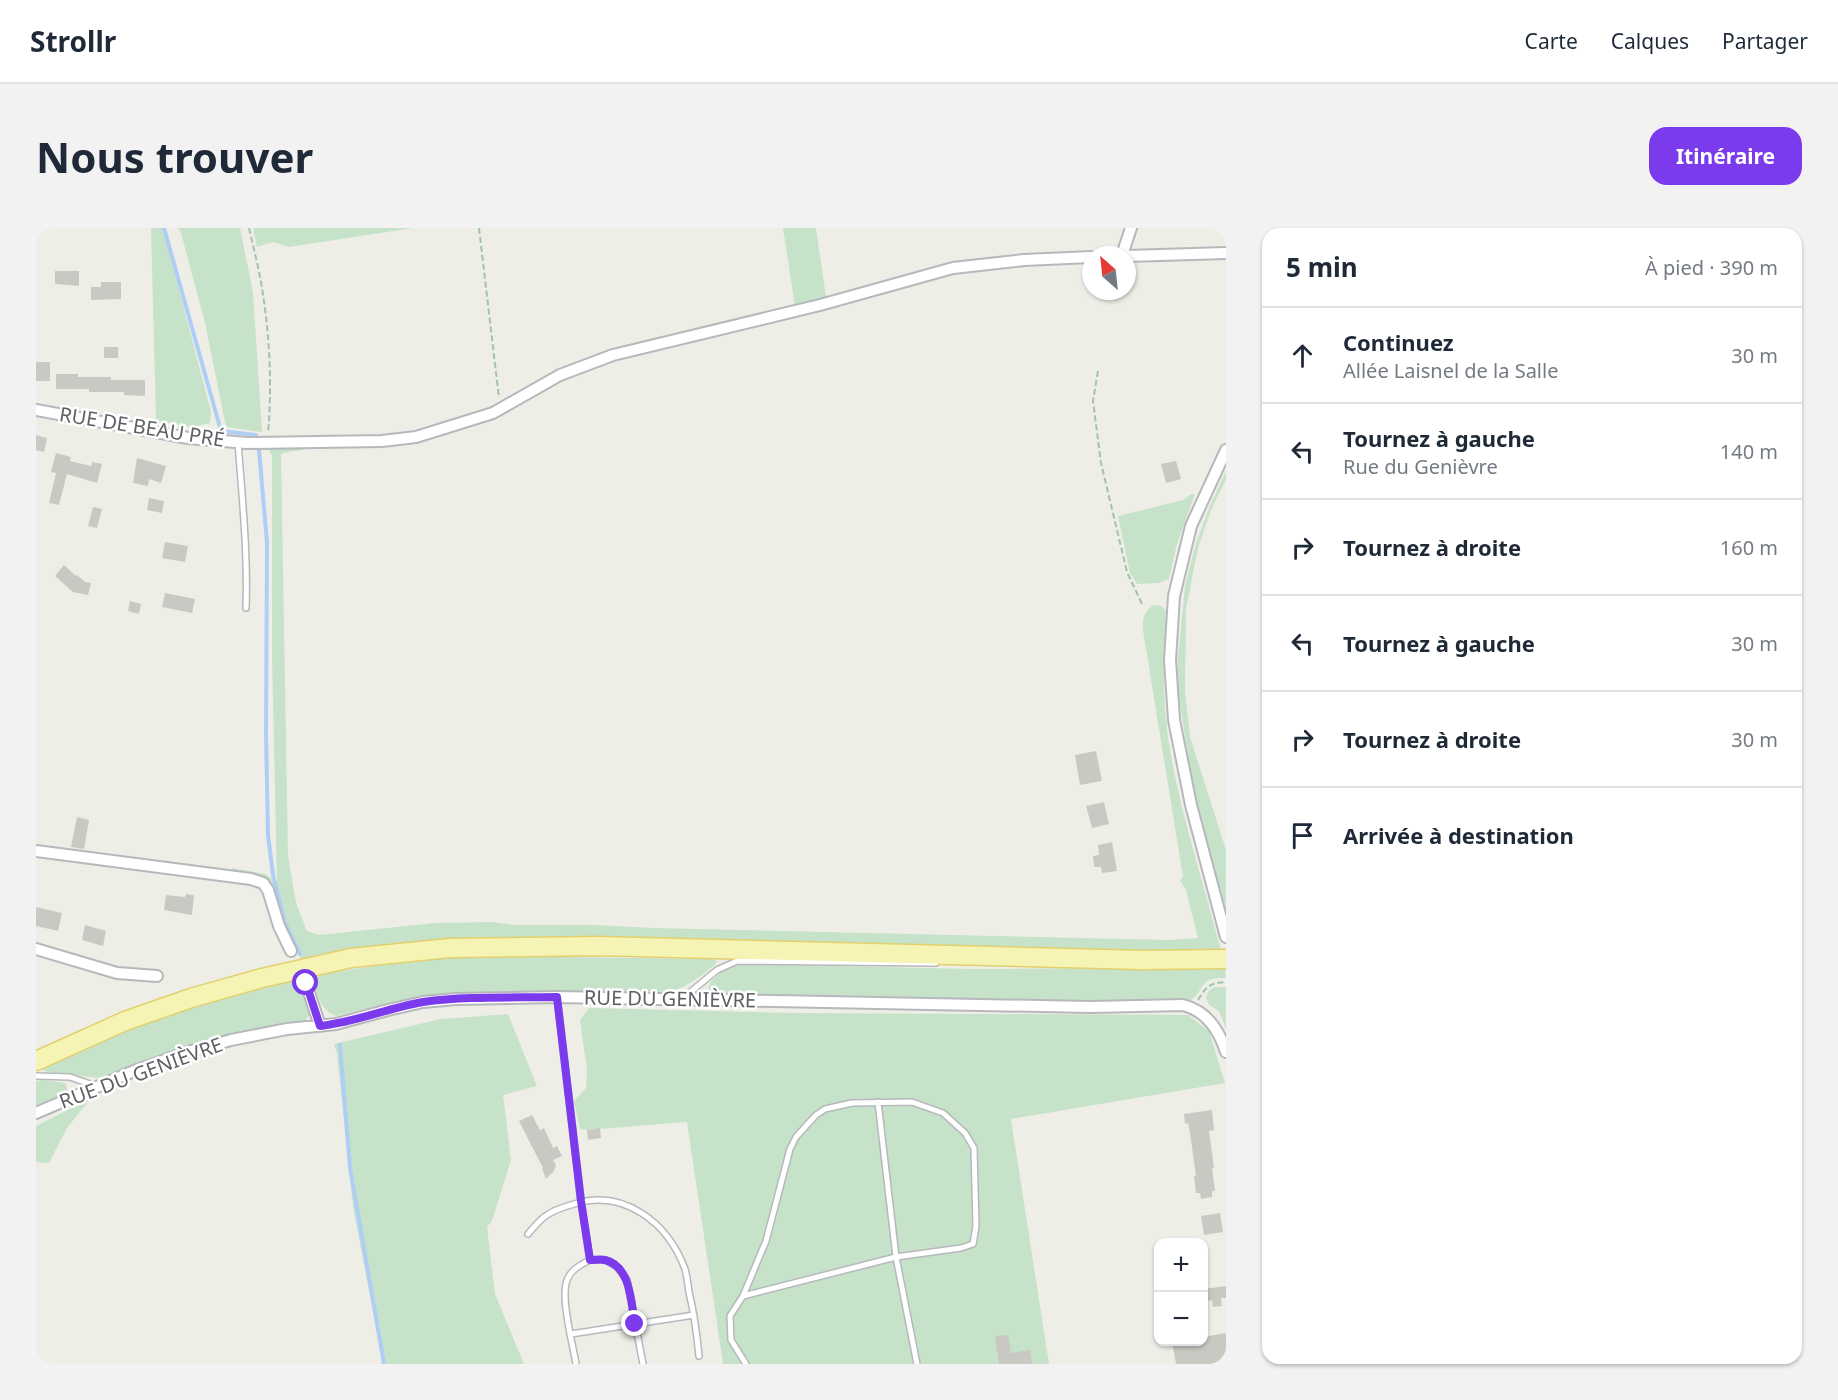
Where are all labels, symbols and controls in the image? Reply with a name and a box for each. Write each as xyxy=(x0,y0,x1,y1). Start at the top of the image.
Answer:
text: Strollr xyxy=(30,22,116,60)
text: Carte xyxy=(1525,27,1578,55)
text: Calques xyxy=(1611,27,1689,55)
text: Partager xyxy=(1722,27,1808,55)
button: Itinéraire xyxy=(1649,127,1802,185)
text: Nous trouver xyxy=(36,128,313,185)
north arrow xyxy=(1082,246,1136,300)
text: 5 min xyxy=(1286,249,1358,285)
text: À pied · 390 m xyxy=(1645,254,1778,281)
text: Continuez xyxy=(1343,327,1454,357)
icon: ahead xyxy=(1286,339,1319,372)
text: 30 m xyxy=(1731,342,1778,369)
text: Allée Laisnel de la Salle xyxy=(1343,357,1558,384)
street label: RUE DE BEAU PRÉ xyxy=(58,400,227,453)
text: Tournez à gauche xyxy=(1343,423,1535,453)
icon: left xyxy=(1286,435,1319,468)
text: 140 m xyxy=(1720,438,1778,465)
text: Rue du Genièvre xyxy=(1343,453,1498,480)
icon: right xyxy=(1286,531,1319,564)
text: Tournez à droite xyxy=(1343,532,1521,562)
text: 160 m xyxy=(1720,534,1778,561)
icon: left xyxy=(1286,627,1319,660)
text: Tournez à gauche xyxy=(1343,628,1535,658)
text: 30 m xyxy=(1731,630,1778,657)
icon: right xyxy=(1286,723,1319,756)
text: Tournez à droite xyxy=(1343,724,1521,754)
text: 30 m xyxy=(1731,726,1778,753)
icon: arrive xyxy=(1286,819,1319,852)
text: Arrivée à destination xyxy=(1343,820,1574,850)
route start xyxy=(292,969,318,995)
street label: RUE DU GENIÈVRE xyxy=(584,983,756,1014)
street label: RUE DU GENIÈVRE xyxy=(55,1030,226,1115)
map controls xyxy=(1154,1238,1208,1346)
button: + xyxy=(1154,1238,1208,1292)
button: − xyxy=(1154,1292,1208,1346)
route end xyxy=(621,1310,647,1336)

